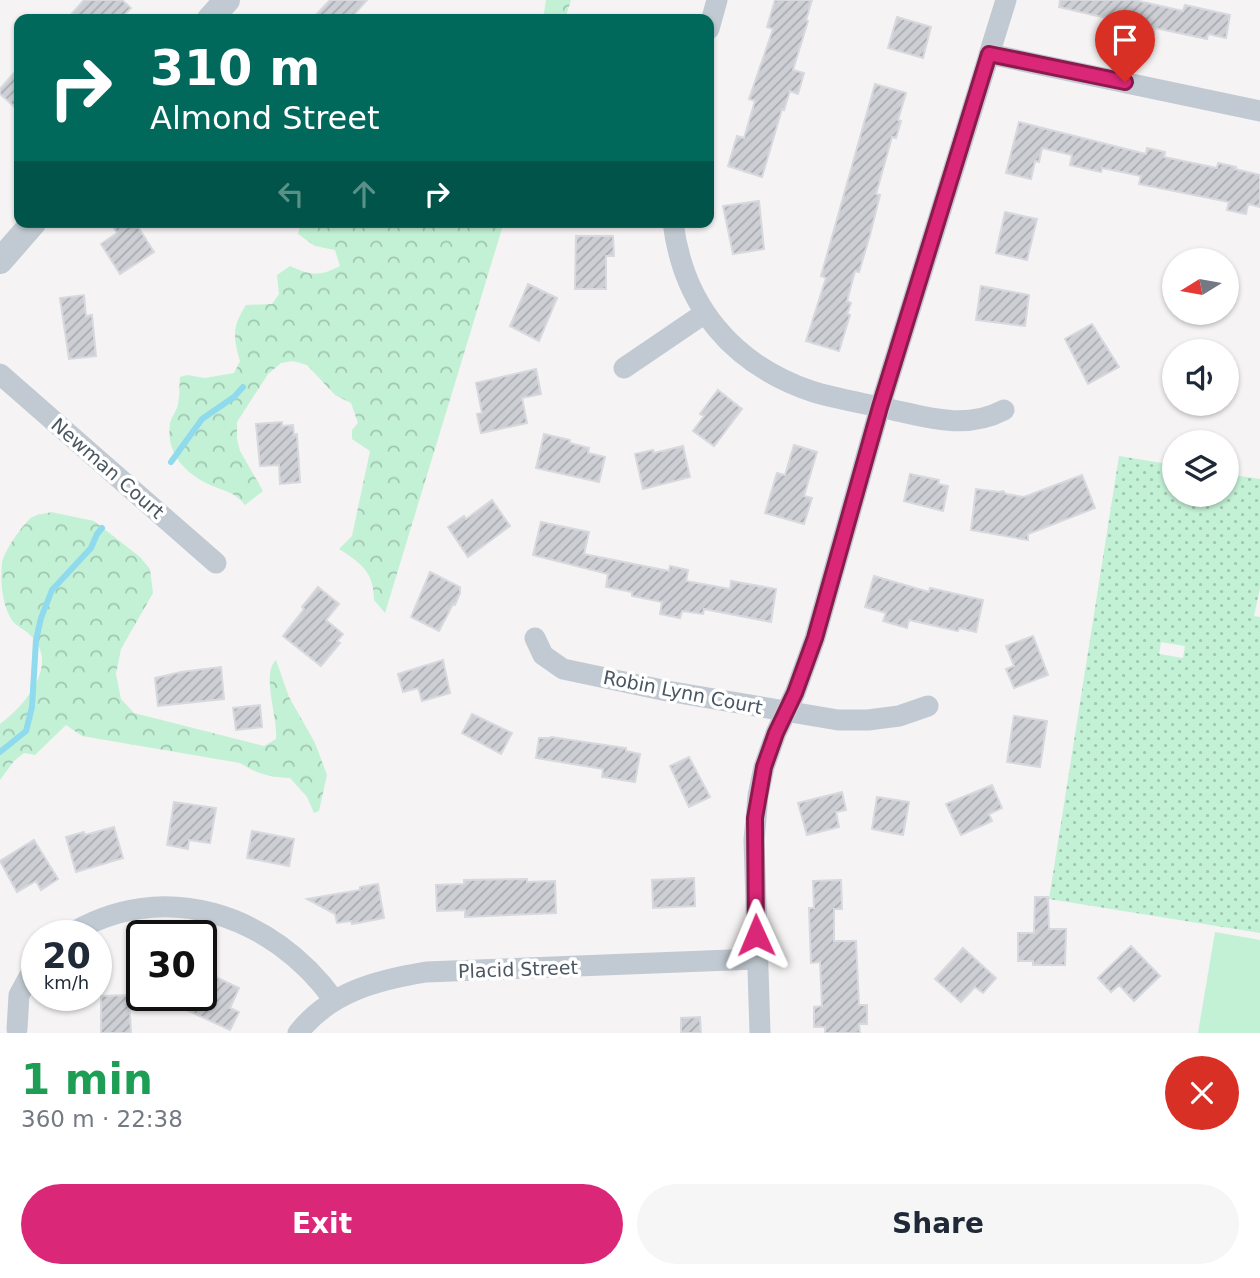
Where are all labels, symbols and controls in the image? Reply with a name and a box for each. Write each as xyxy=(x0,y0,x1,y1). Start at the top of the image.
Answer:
pin xyxy=(1095,10,1155,82)
icon: arrive xyxy=(1106,21,1144,59)
text: 310 m xyxy=(150,40,320,97)
icon: right xyxy=(35,42,126,133)
text: Almond Street xyxy=(150,99,380,137)
icon: left xyxy=(272,175,310,213)
icon: ahead xyxy=(345,175,383,213)
icon: right xyxy=(418,175,456,213)
north arrow xyxy=(1162,248,1239,326)
map controls xyxy=(1162,248,1239,507)
button: sound xyxy=(1162,339,1239,416)
street label: Newman Court xyxy=(47,413,169,523)
button: layers xyxy=(1162,430,1239,507)
street label: Robin Lynn Court xyxy=(601,666,765,718)
position arrow xyxy=(719,898,793,972)
speed limit sign: 30 xyxy=(126,920,217,1011)
text: 20 xyxy=(42,936,91,976)
street label: Placid Street xyxy=(458,956,578,982)
text: km/h xyxy=(44,972,89,993)
text: 1 min xyxy=(21,1055,153,1104)
button: close xyxy=(1165,1056,1239,1130)
text: 360 m · 22:38 xyxy=(21,1106,183,1132)
button: Exit xyxy=(21,1184,623,1264)
button: Share xyxy=(637,1184,1239,1264)

